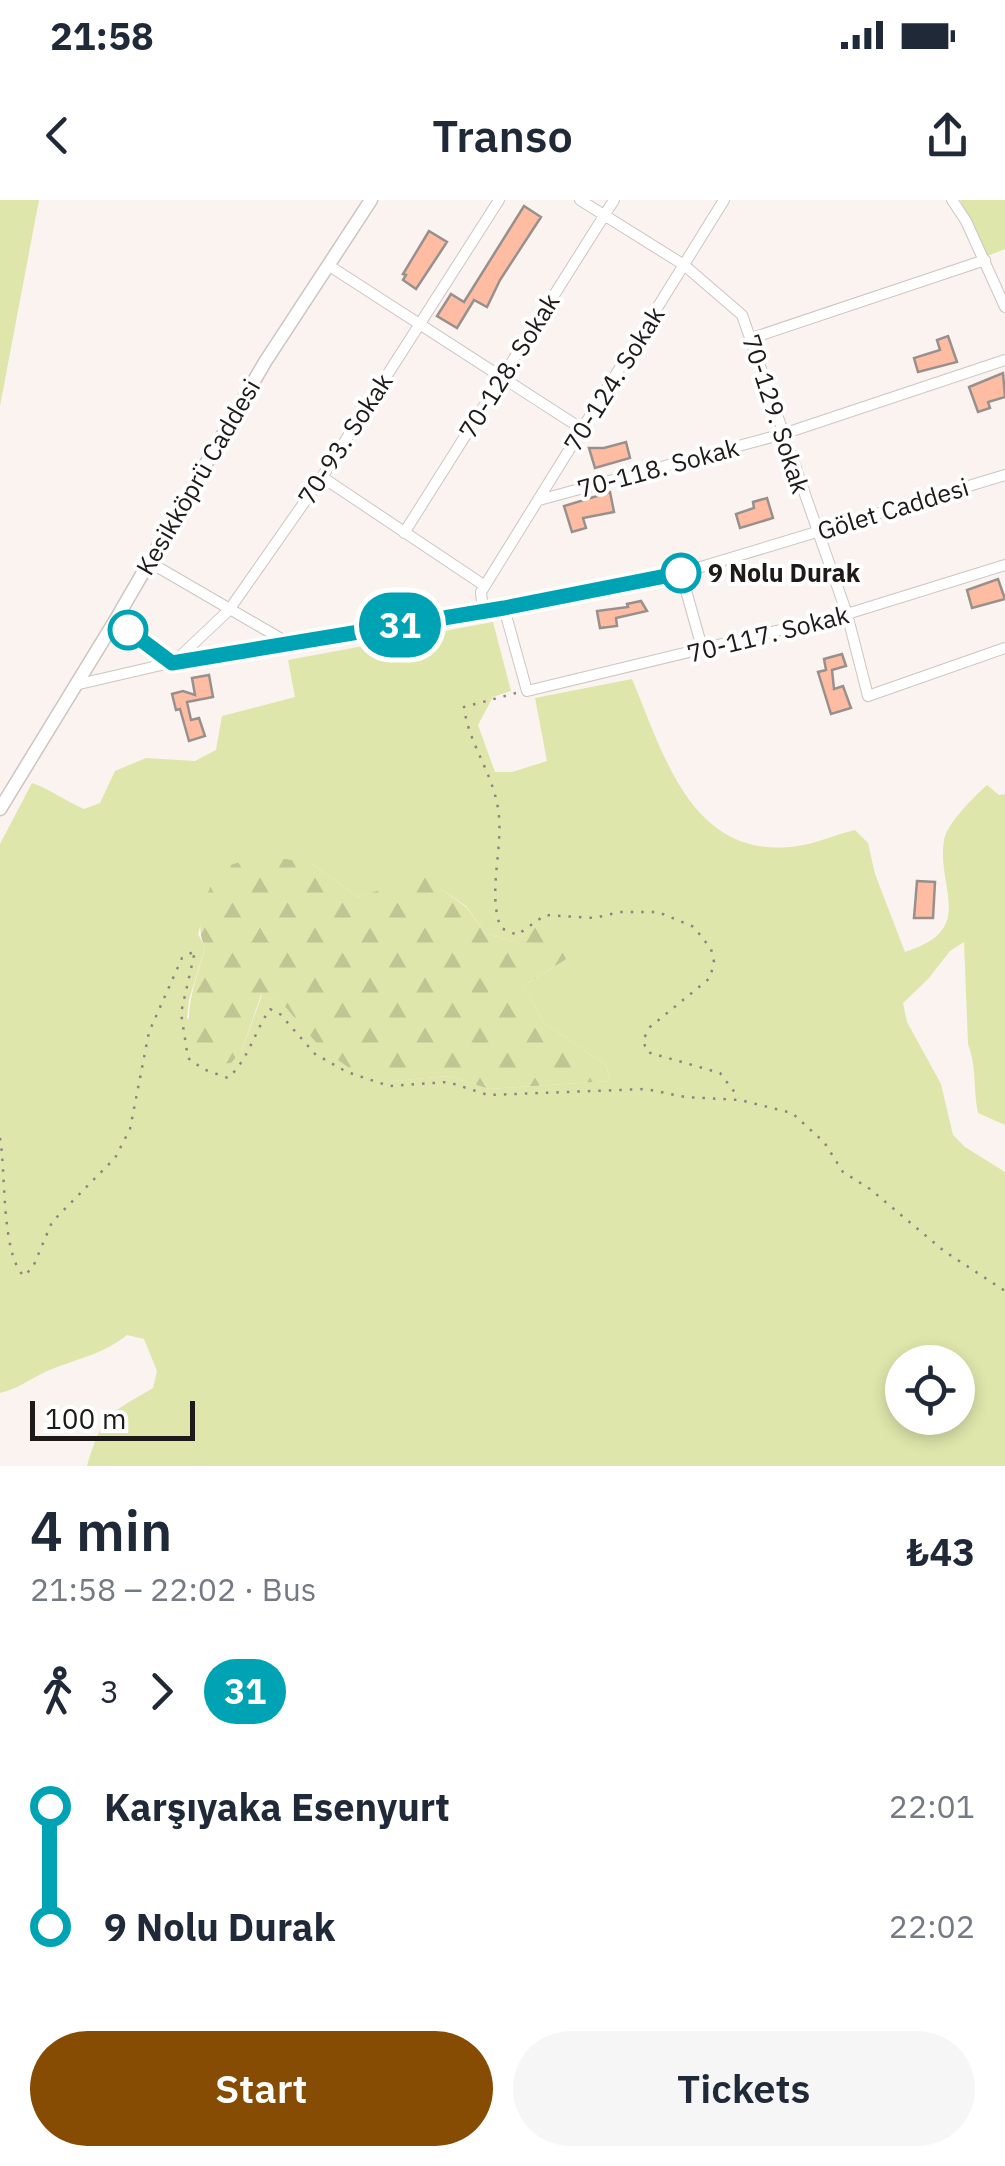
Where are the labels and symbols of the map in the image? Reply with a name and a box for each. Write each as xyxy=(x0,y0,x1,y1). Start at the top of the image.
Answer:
street label: 70-128. Sokak xyxy=(451,287,566,445)
street label: 70-124. Sokak xyxy=(556,300,671,458)
street label: 70-129. Sokak xyxy=(735,330,818,498)
street label: 70-93. Sokak xyxy=(290,367,399,511)
street label: Kesikköprü Caddesi xyxy=(128,373,267,581)
street label: 70-118. Sokak xyxy=(574,430,742,505)
street label: Gölet Caddesi xyxy=(813,470,973,547)
marker: 9 Nolu Durak xyxy=(662,554,700,592)
place label: 9 Nolu Durak xyxy=(708,556,861,589)
line badge: 31 xyxy=(355,592,445,658)
street label: 70-117. Sokak xyxy=(683,597,852,670)
unlabelled marker xyxy=(109,611,147,649)
scale bar xyxy=(30,1396,195,1440)

